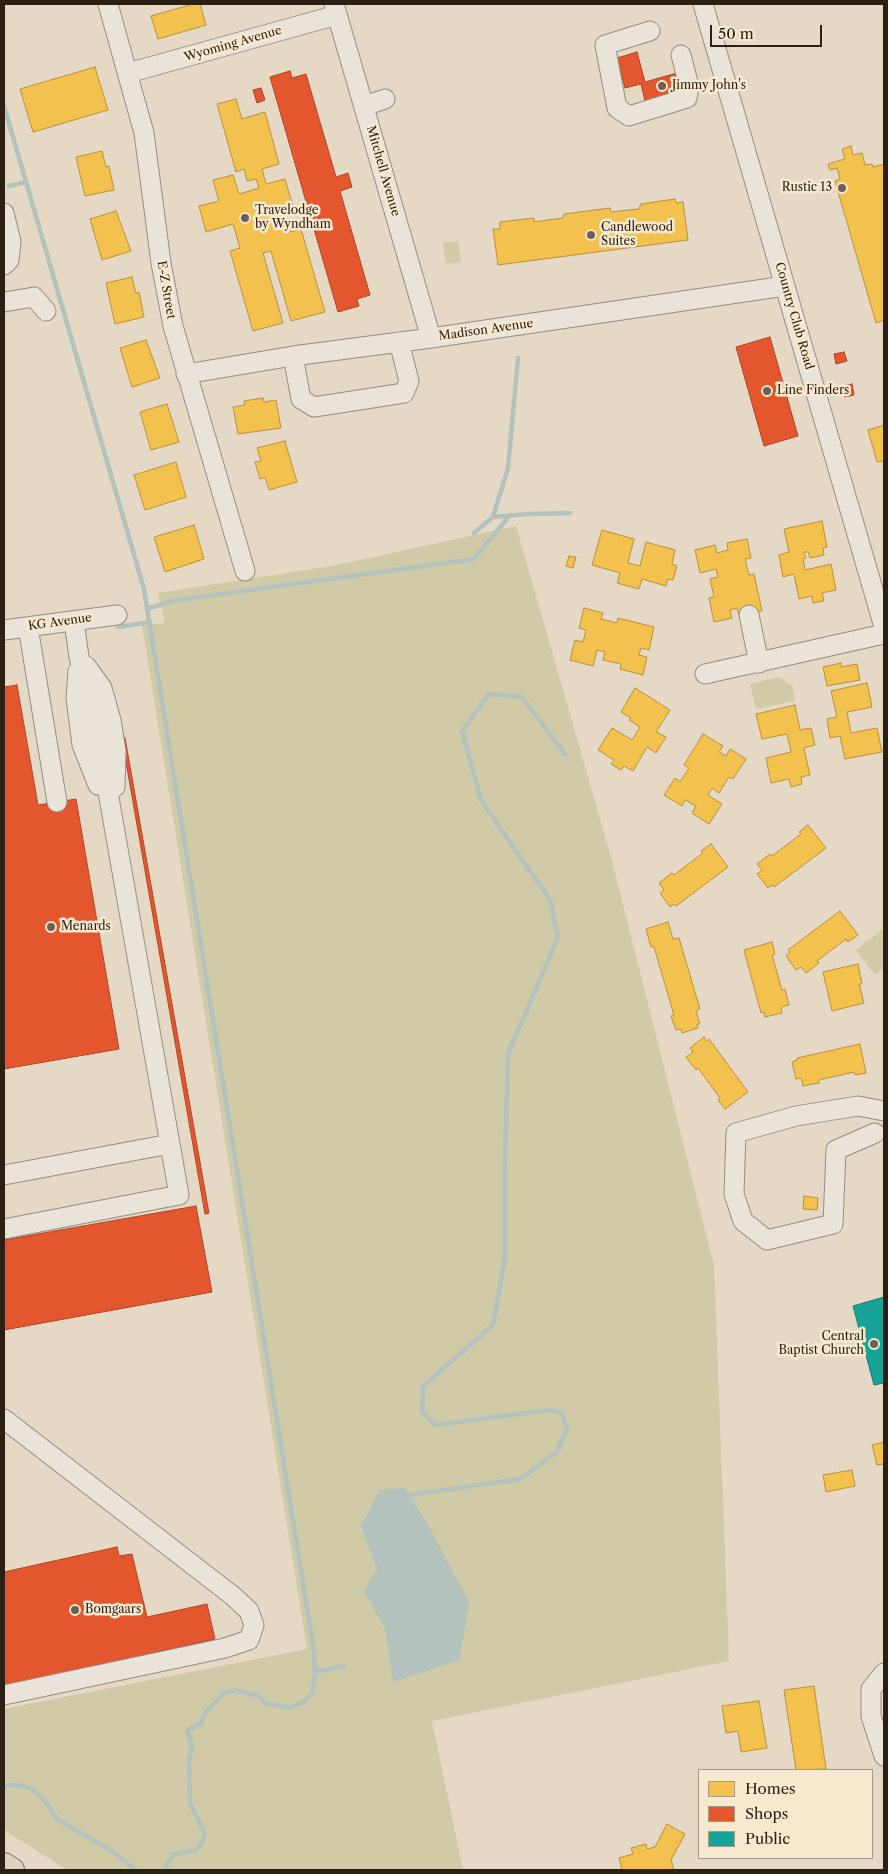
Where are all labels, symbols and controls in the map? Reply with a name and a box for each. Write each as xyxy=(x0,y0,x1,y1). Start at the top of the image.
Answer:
scale bar xyxy=(713,15,826,47)
street label: Wyoming Avenue xyxy=(183,23,283,65)
text: 50 m xyxy=(718,24,754,43)
place label: Jimmy John's xyxy=(672,79,746,93)
marker: Jimmy John's xyxy=(656,80,668,92)
street label: Mitchell Avenue xyxy=(363,124,403,218)
place label: Rustic 13 xyxy=(782,181,832,195)
marker: Rustic 13 xyxy=(836,182,848,194)
place label: Travelodge by Wyndham xyxy=(255,204,331,232)
marker: Travelodge by Wyndham xyxy=(239,212,251,224)
place label: Candlewood Suites xyxy=(601,221,673,249)
marker: Candlewood Suites xyxy=(585,229,597,241)
street label: E-Z Street xyxy=(154,260,178,320)
street label: Country Club Road xyxy=(772,261,816,371)
street label: Madison Avenue xyxy=(438,316,534,344)
place label: Line Finders xyxy=(777,384,849,398)
marker: Line Finders xyxy=(761,385,773,397)
street label: KG Avenue xyxy=(27,610,93,634)
place label: Menards xyxy=(61,920,111,934)
marker: Menards xyxy=(45,921,57,933)
place label: Central Baptist Church xyxy=(779,1330,864,1358)
marker: Central Baptist Church xyxy=(868,1338,880,1350)
place label: Bomgaars xyxy=(85,1603,141,1617)
marker: Bomgaars xyxy=(69,1604,81,1616)
legend xyxy=(698,1769,873,1859)
text: Homes xyxy=(745,1779,796,1798)
text: Shops xyxy=(745,1804,788,1823)
text: Public xyxy=(745,1829,790,1848)

